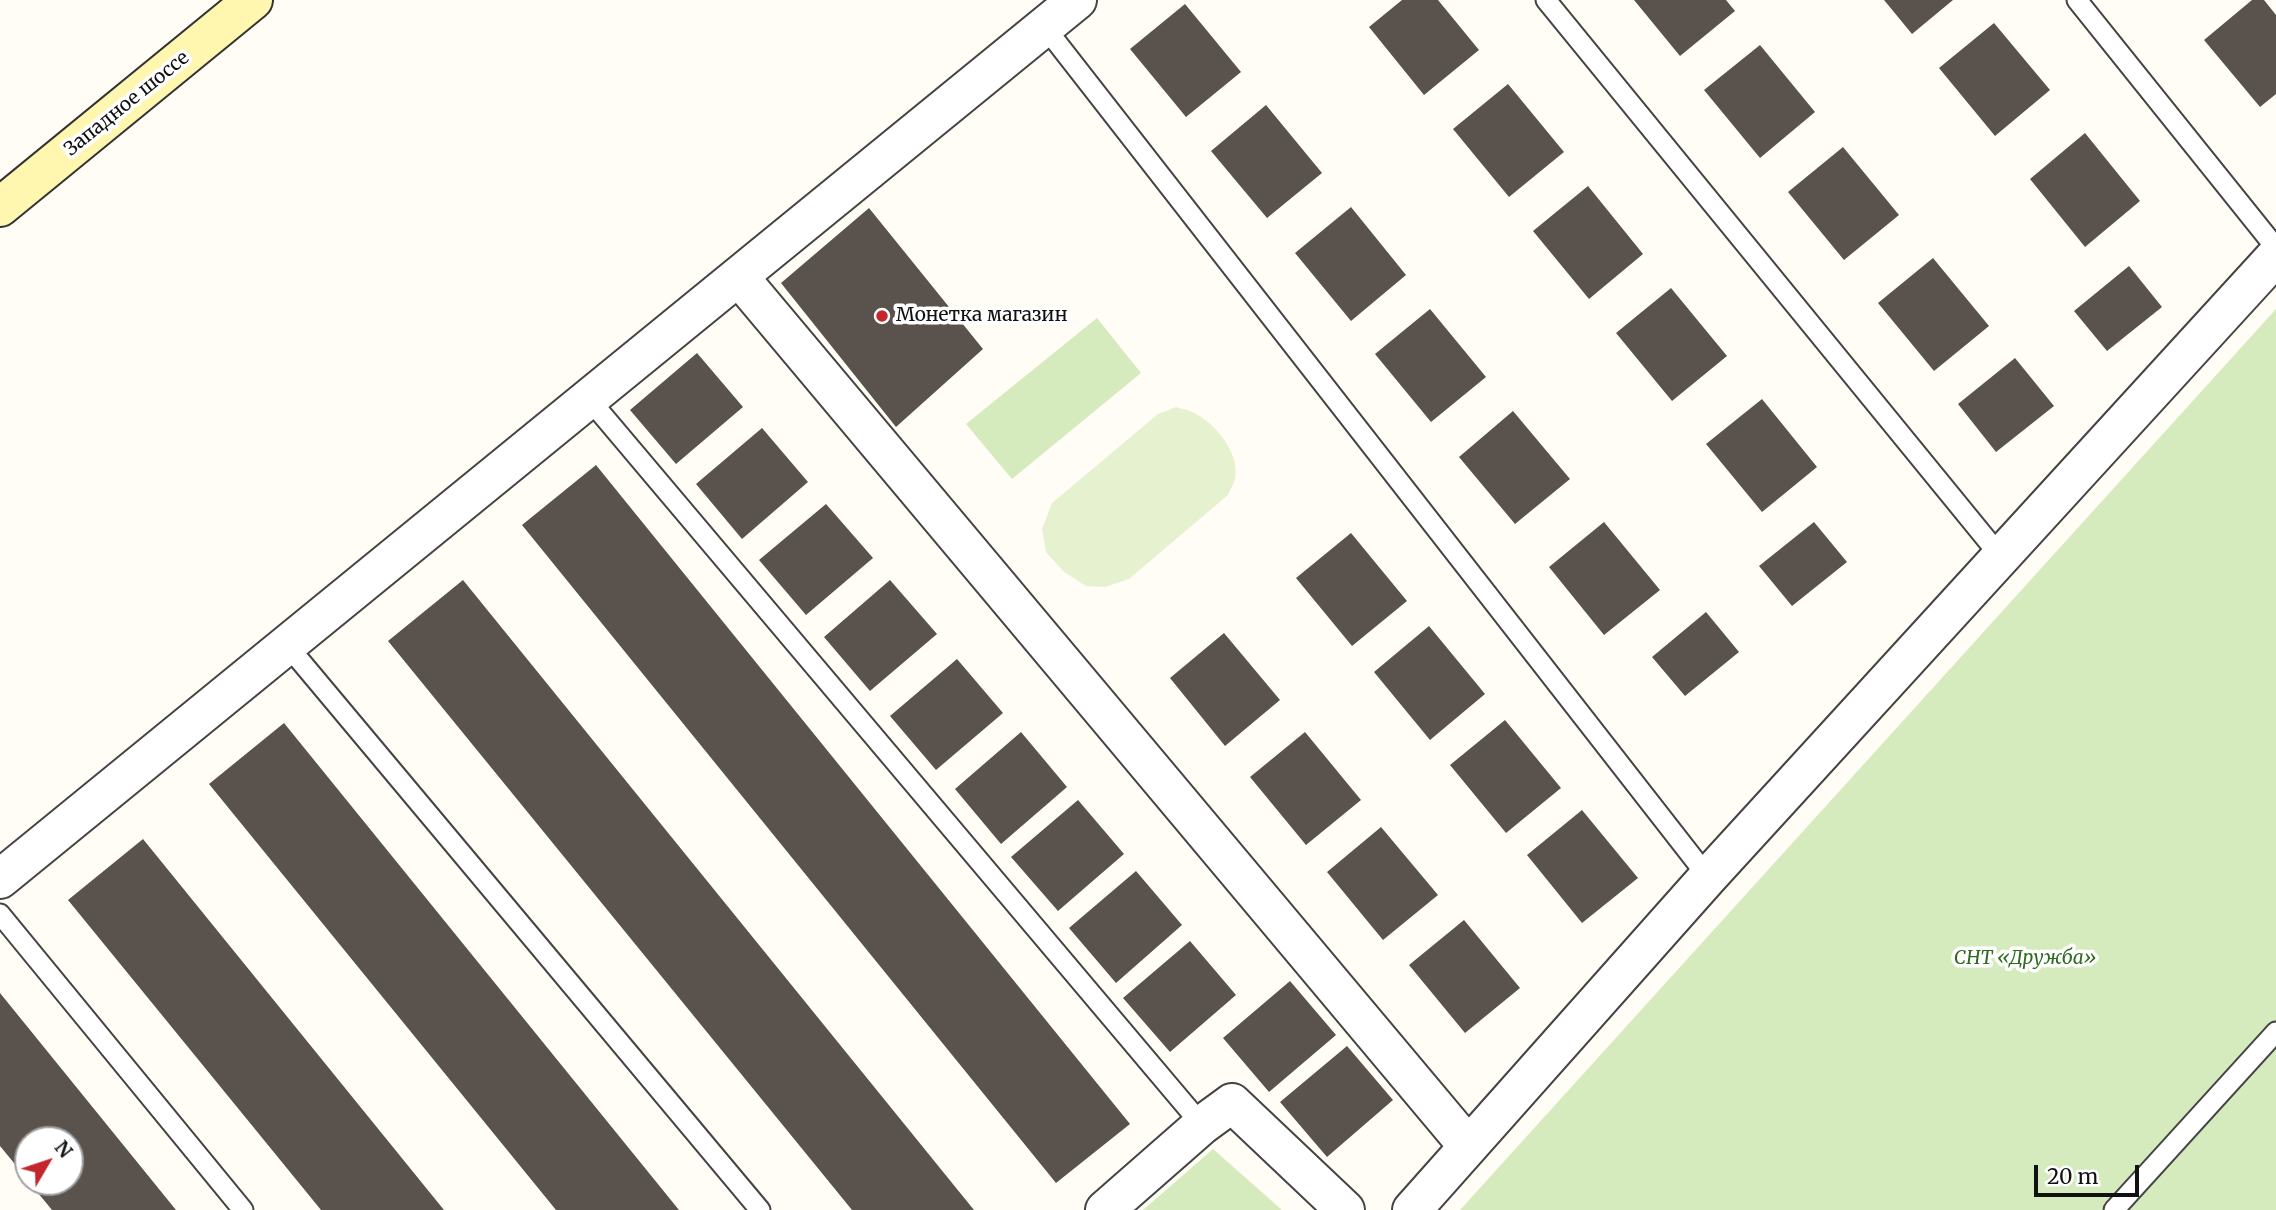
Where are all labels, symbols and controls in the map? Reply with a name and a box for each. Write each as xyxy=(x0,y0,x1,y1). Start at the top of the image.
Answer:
street label: Западное шоссе xyxy=(60,47,194,161)
place label: Монетка магазин xyxy=(896,305,1068,327)
marker: Монетка магазин xyxy=(874,308,890,324)
park label: СНТ «Дружба» xyxy=(1954,948,2096,970)
north arrow xyxy=(14,1126,84,1196)
text: N xyxy=(50,1136,78,1162)
scale bar xyxy=(2038,1150,2143,1194)
text: 20 m xyxy=(2047,1163,2098,1190)

